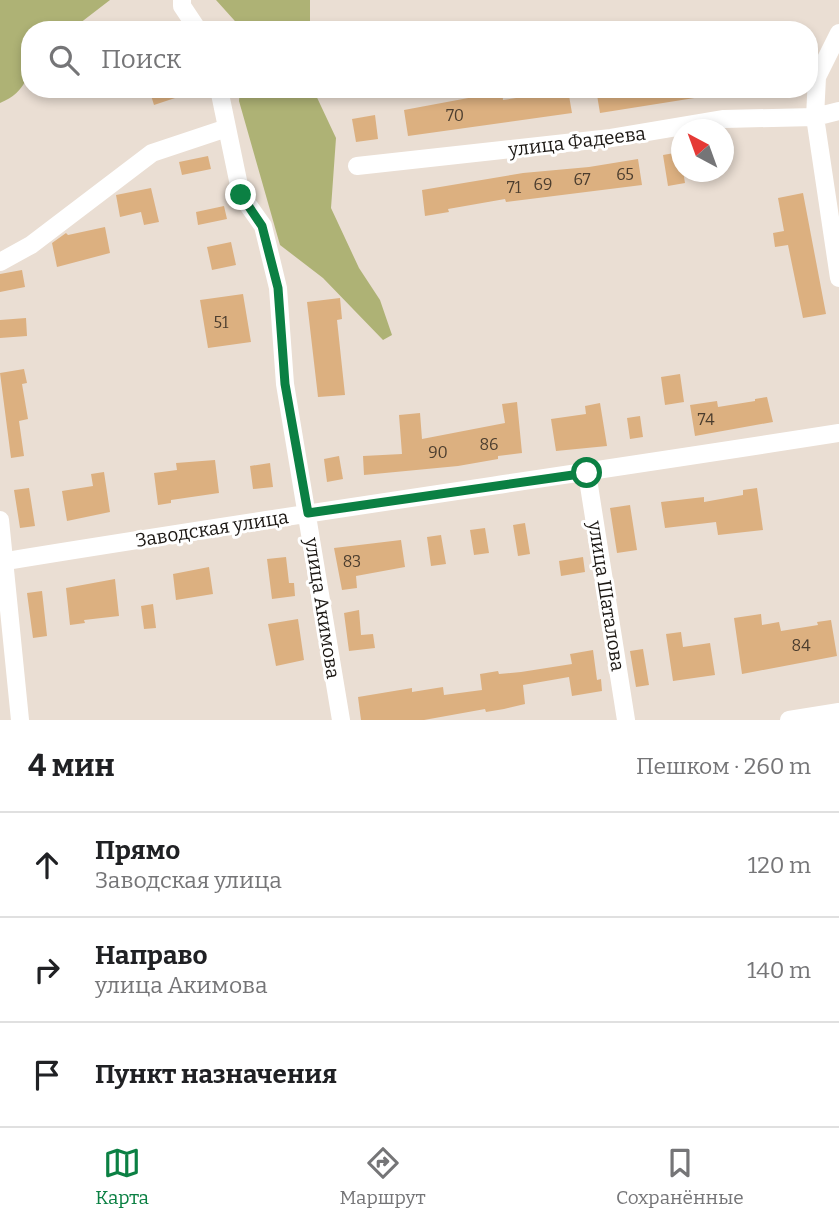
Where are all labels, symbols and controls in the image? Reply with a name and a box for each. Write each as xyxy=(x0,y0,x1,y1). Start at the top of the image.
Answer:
search box xyxy=(21,21,818,98)
icon: search xyxy=(45,41,83,79)
text: Поиск xyxy=(101,44,181,75)
house number: 70 xyxy=(446,106,464,125)
north arrow xyxy=(671,119,734,182)
street label: улица Фадеева xyxy=(506,122,648,161)
house number: 65 xyxy=(616,165,634,184)
house number: 67 xyxy=(573,170,591,189)
house number: 69 xyxy=(534,175,552,194)
house number: 71 xyxy=(507,178,522,197)
route end xyxy=(225,179,256,210)
house number: 51 xyxy=(214,313,229,332)
house number: 74 xyxy=(697,410,715,429)
house number: 86 xyxy=(479,435,499,454)
house number: 90 xyxy=(428,443,448,462)
route start xyxy=(571,457,602,488)
street label: Заводская улица xyxy=(134,505,291,552)
street label: улица Шаталова xyxy=(583,518,630,673)
street label: улица Акимова xyxy=(300,535,345,681)
house number: 83 xyxy=(343,552,361,571)
house number: 84 xyxy=(792,636,811,655)
text: 4 мин xyxy=(28,748,115,784)
text: Пешком · 260 m xyxy=(636,752,811,780)
text: Прямо xyxy=(95,835,180,866)
icon: ahead xyxy=(28,846,66,884)
text: 120 m xyxy=(748,851,811,879)
text: Заводская улица xyxy=(95,866,282,894)
text: Направо xyxy=(95,940,208,971)
icon: right xyxy=(28,951,66,989)
text: 140 m xyxy=(747,956,811,984)
text: улица Акимова xyxy=(95,971,268,999)
icon: arrive xyxy=(28,1056,66,1094)
text: Пункт назначения xyxy=(95,1059,337,1090)
tab: Карта xyxy=(95,1144,149,1209)
tab: Маршрут xyxy=(339,1144,426,1209)
tab: Сохранённые xyxy=(616,1144,744,1209)

